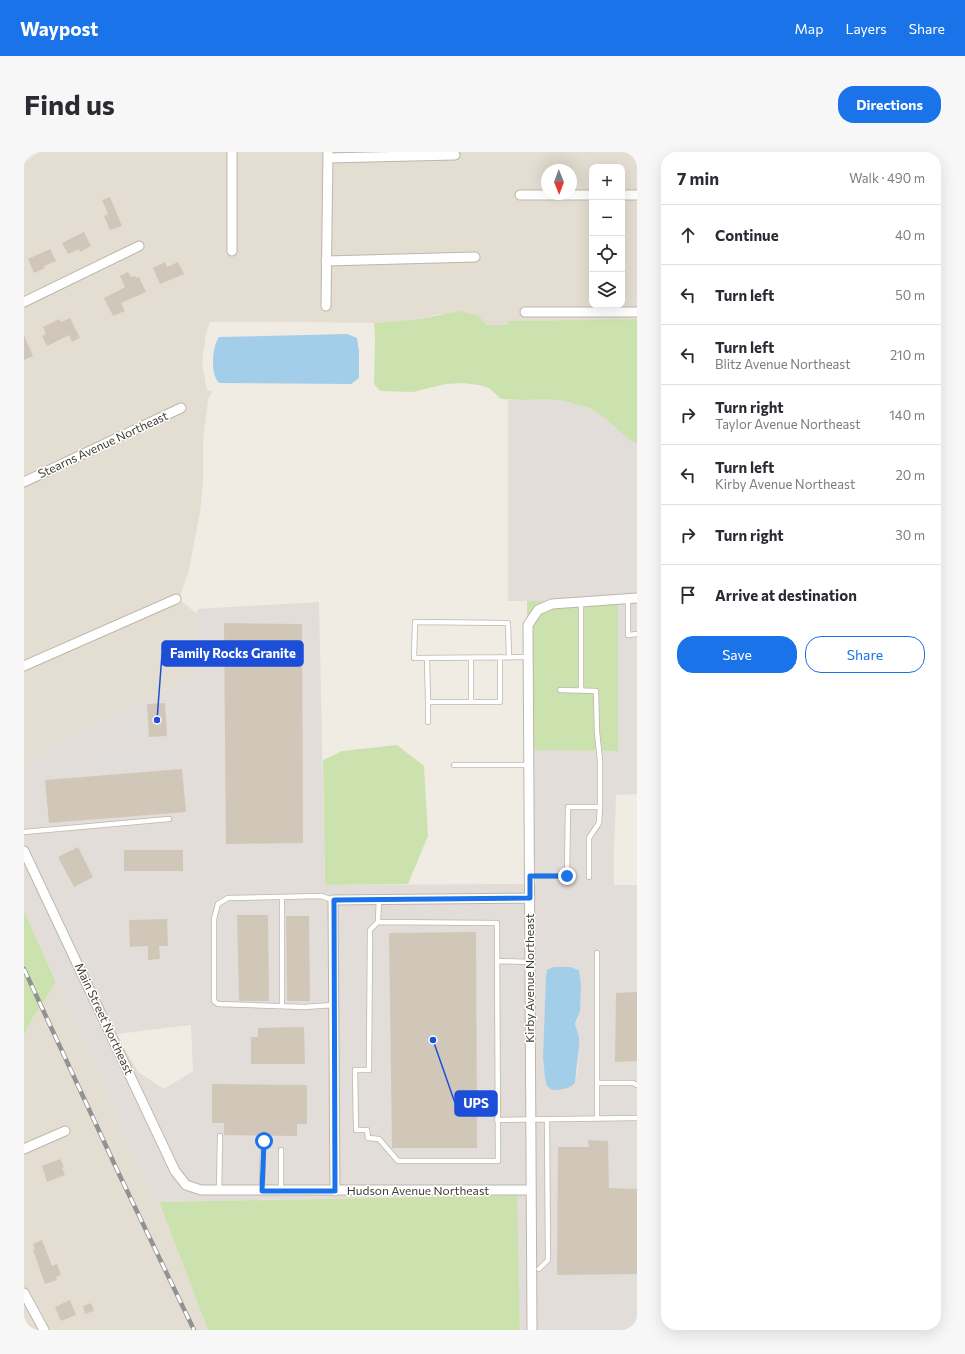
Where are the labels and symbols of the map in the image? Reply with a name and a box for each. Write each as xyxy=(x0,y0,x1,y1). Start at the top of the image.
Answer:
north arrow xyxy=(541,164,577,200)
street label: Stearns Avenue Northeast xyxy=(35,408,170,480)
callout: Family Rocks Granite xyxy=(162,641,303,666)
text: Family Rocks Granite xyxy=(170,645,296,661)
route end xyxy=(558,867,576,885)
street label: Kirby Avenue Northeast xyxy=(522,913,536,1043)
street label: Main Street Northeast xyxy=(73,960,137,1077)
callout: UPS xyxy=(455,1091,497,1116)
text: UPS xyxy=(463,1095,489,1111)
route start xyxy=(255,1132,273,1150)
street label: Hudson Avenue Northeast xyxy=(347,1183,489,1197)

